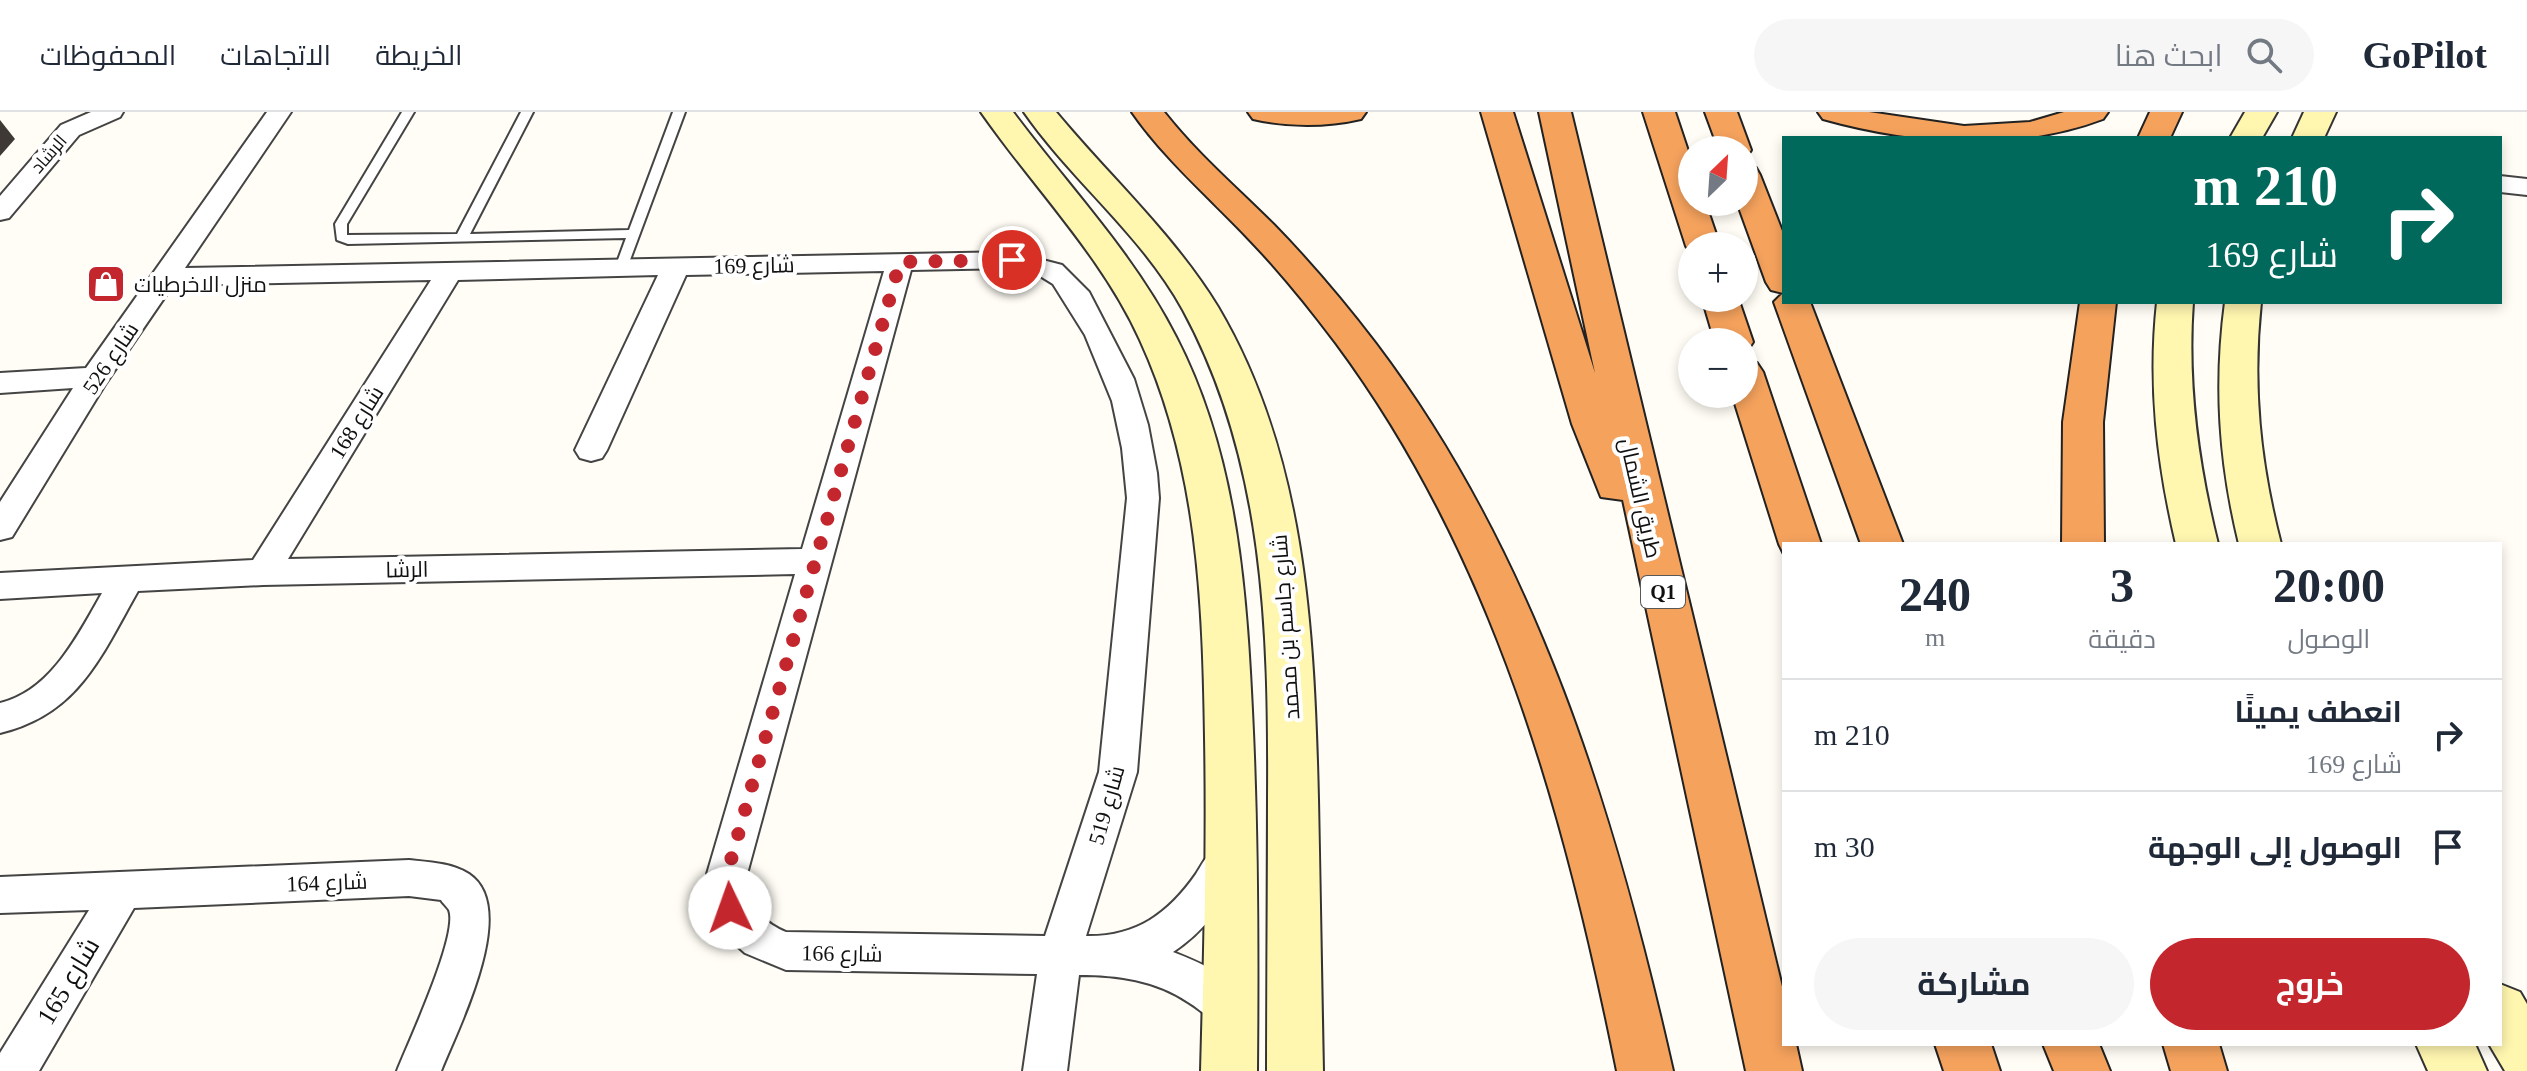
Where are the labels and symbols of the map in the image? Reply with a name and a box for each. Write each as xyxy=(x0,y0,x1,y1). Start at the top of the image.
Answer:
street label: الرشاد xyxy=(27,131,72,178)
north arrow xyxy=(1678,136,1758,216)
pin xyxy=(978,226,1046,294)
street label: شارع 169 xyxy=(713,252,795,281)
shop icon: منزل الاخرطيات xyxy=(85,263,127,305)
place label: منزل الاخرطيات xyxy=(134,272,267,297)
street label: شارع 526 xyxy=(77,318,145,400)
street label: شارع 168 xyxy=(324,381,390,464)
street label: طريق الشمال xyxy=(1614,436,1666,561)
street label: شارع جاسم بن محمد xyxy=(1267,533,1307,721)
street label: الرشا xyxy=(385,557,429,582)
road number: Q1 xyxy=(1641,576,1685,608)
street label: شارع 519 xyxy=(1083,763,1132,848)
position arrow xyxy=(688,866,772,950)
street label: شارع 164 xyxy=(286,869,368,898)
street label: شارع 165 xyxy=(31,933,107,1031)
street label: شارع 166 xyxy=(801,940,883,969)

